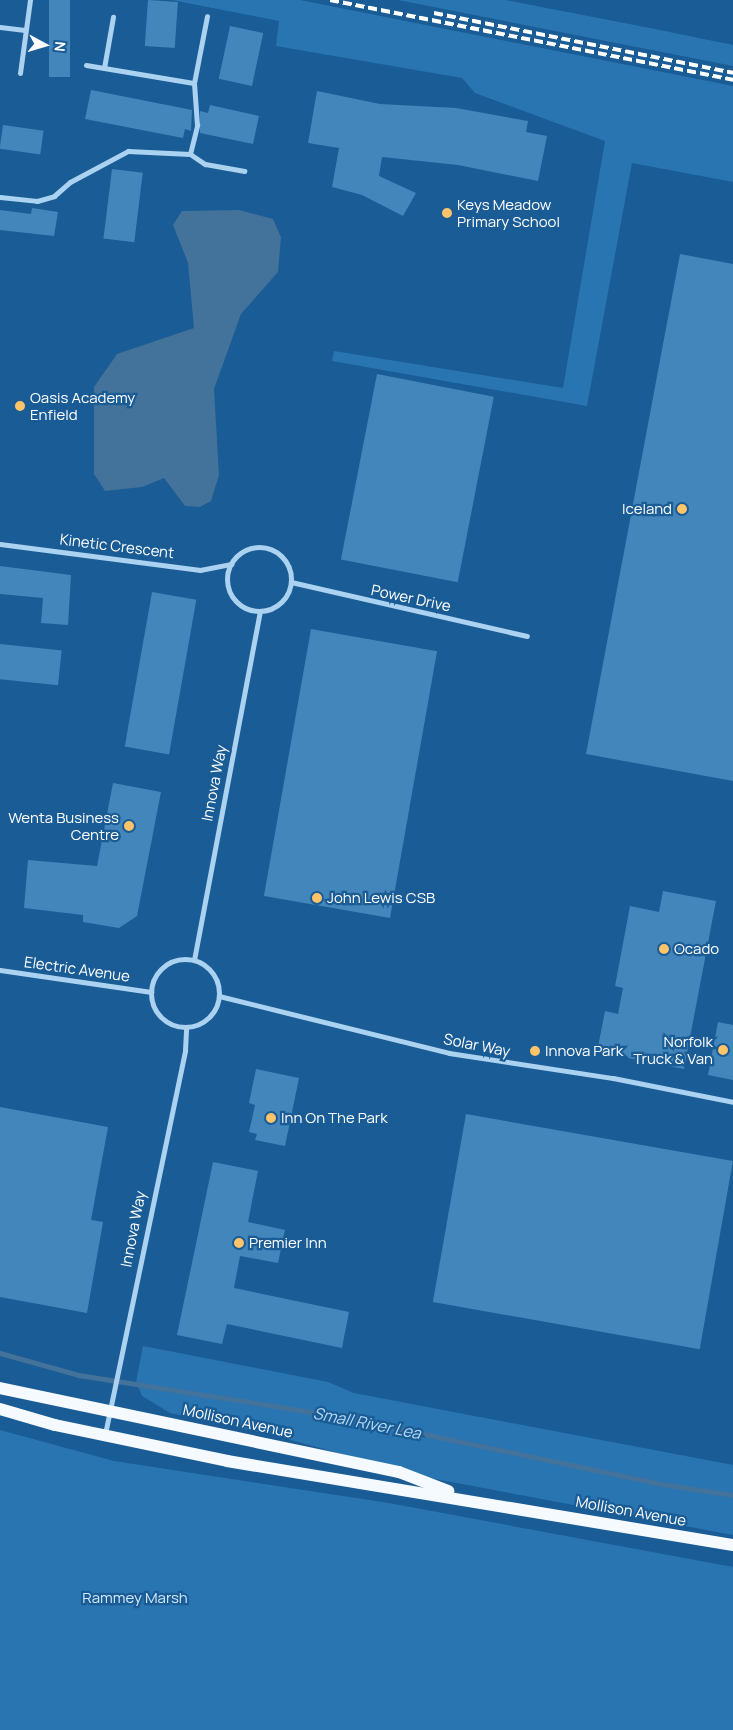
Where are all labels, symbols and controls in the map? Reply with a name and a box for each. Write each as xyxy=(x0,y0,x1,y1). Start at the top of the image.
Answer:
north arrow xyxy=(20,20,70,70)
text: N xyxy=(50,41,70,53)
place label: Keys Meadow Primary School xyxy=(457,195,560,230)
marker: Keys Meadow Primary School xyxy=(441,207,453,219)
place label: Oasis Academy Enfield xyxy=(30,388,135,423)
marker: Oasis Academy Enfield xyxy=(14,400,26,412)
place label: Iceland xyxy=(622,500,672,518)
marker: Iceland xyxy=(676,503,688,515)
street label: Kinetic Crescent xyxy=(59,530,175,562)
street label: Power Drive xyxy=(369,581,453,615)
street label: Innova Way xyxy=(198,743,230,823)
place label: Wenta Business Centre xyxy=(8,808,119,843)
marker: Wenta Business Centre xyxy=(123,820,135,832)
place label: John Lewis CSB xyxy=(327,889,435,907)
marker: John Lewis CSB xyxy=(311,892,323,904)
place label: Ocado xyxy=(674,940,719,958)
marker: Ocado xyxy=(658,943,670,955)
street label: Electric Avenue xyxy=(23,953,131,985)
street label: Solar Way xyxy=(442,1030,512,1060)
place label: Norfolk Truck & Van xyxy=(633,1032,713,1067)
place label: Innova Park xyxy=(545,1042,623,1060)
marker: Norfolk Truck & Van xyxy=(717,1044,729,1056)
marker: Innova Park xyxy=(529,1045,541,1057)
place label: Inn On The Park xyxy=(281,1109,388,1127)
marker: Inn On The Park xyxy=(265,1112,277,1124)
street label: Innova Way xyxy=(117,1189,149,1269)
place label: Premier Inn xyxy=(249,1234,327,1252)
marker: Premier Inn xyxy=(233,1237,245,1249)
street label: Mollison Avenue xyxy=(181,1401,295,1441)
water label: Small River Lea xyxy=(312,1403,422,1443)
street label: Mollison Avenue xyxy=(574,1492,688,1530)
park label: Rammey Marsh xyxy=(82,1589,188,1607)

